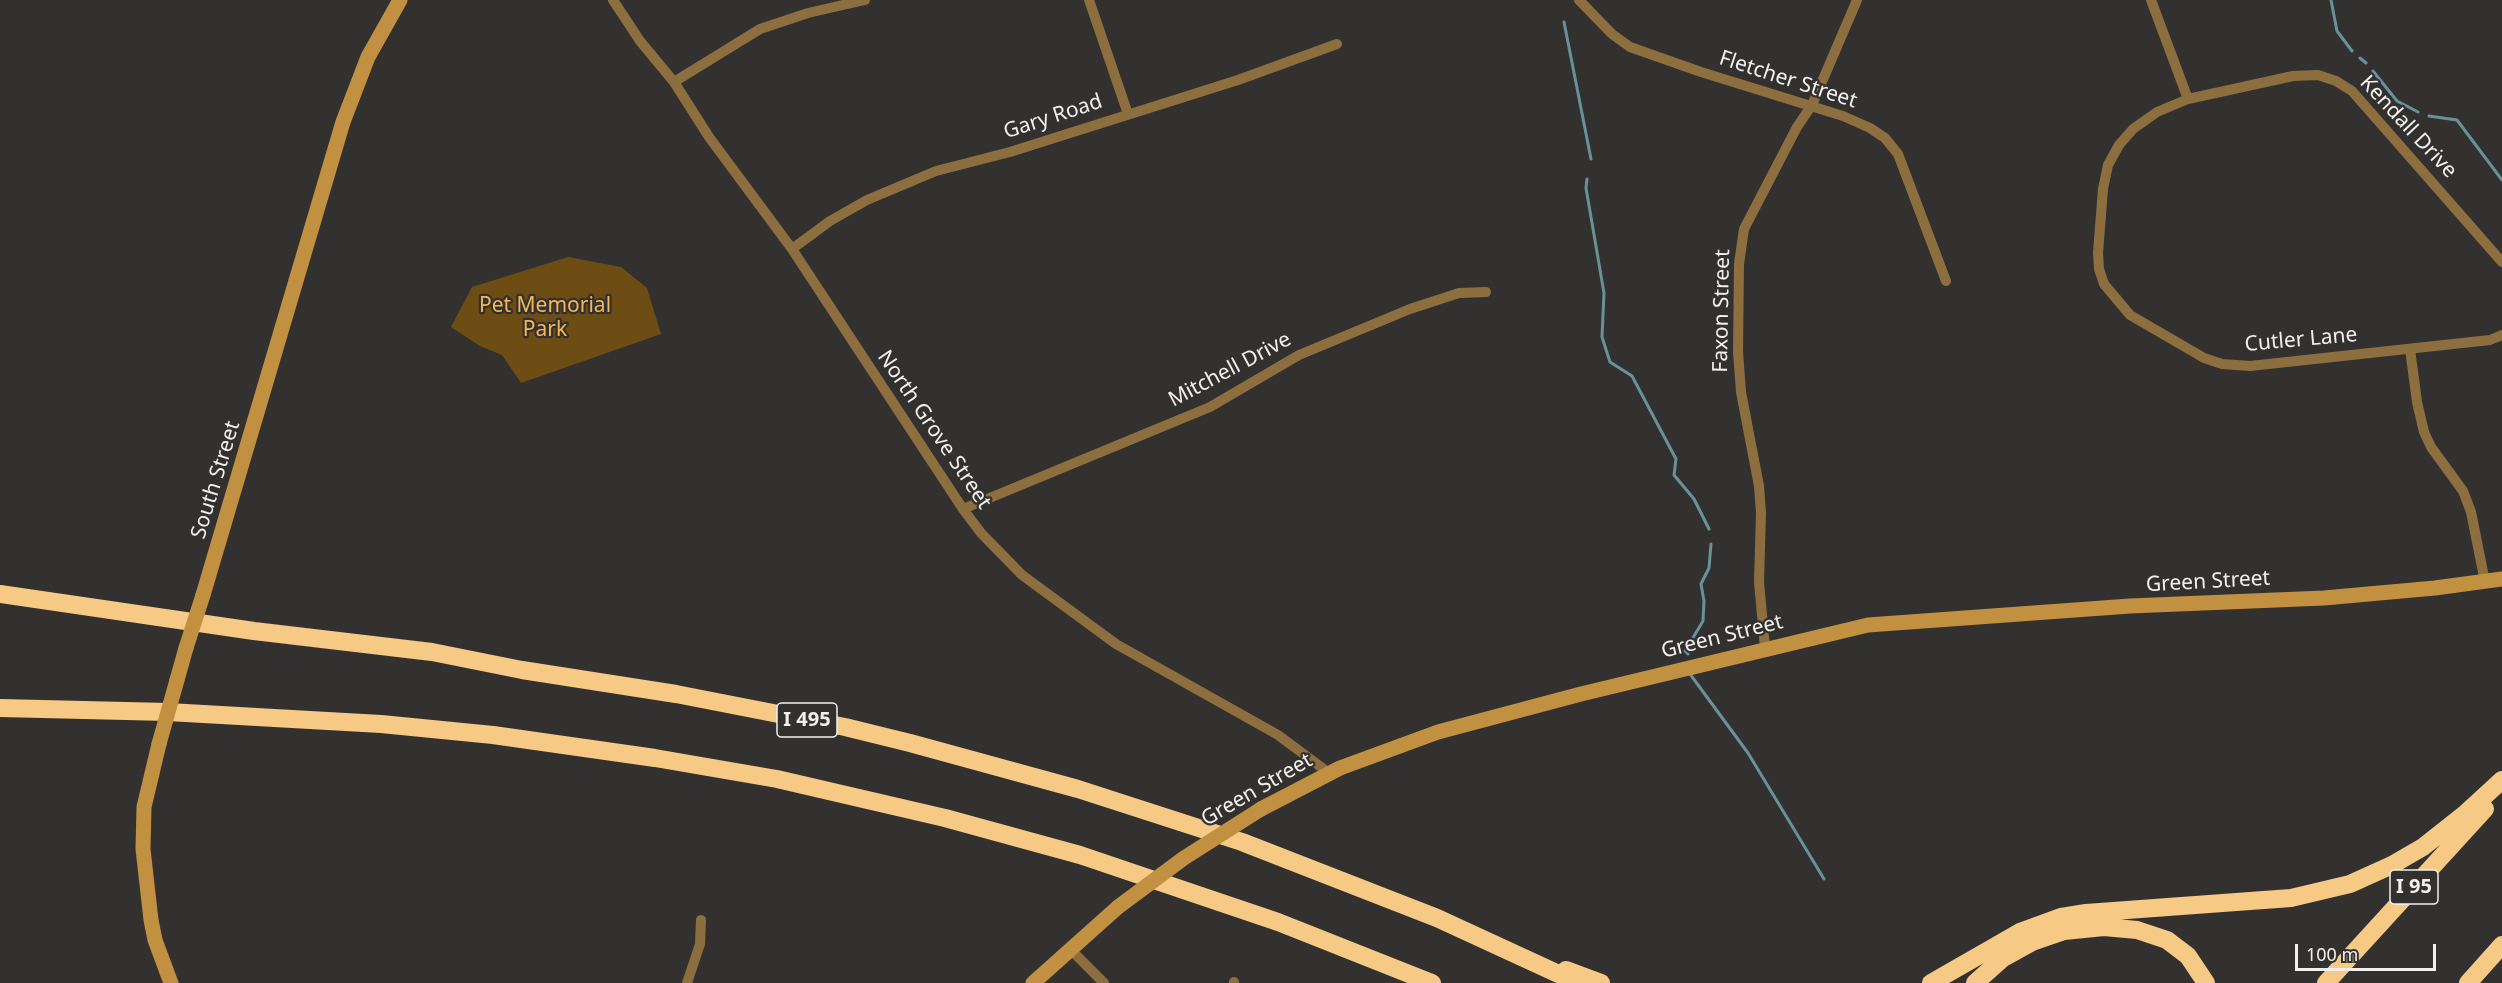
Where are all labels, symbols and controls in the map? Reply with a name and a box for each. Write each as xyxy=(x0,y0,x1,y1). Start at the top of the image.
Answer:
street label: Fletcher Street xyxy=(1716,46,1860,114)
street label: Kendall Drive xyxy=(2354,71,2462,183)
street label: Gary Road xyxy=(1000,89,1106,145)
street label: Faxon Street xyxy=(1708,249,1736,373)
park label: Pet Memorial Park xyxy=(479,293,611,343)
street label: Cutler Lane xyxy=(2244,323,2358,357)
street label: Mitchell Drive xyxy=(1164,327,1296,413)
street label: North Grove Street xyxy=(872,346,996,514)
street label: South Street xyxy=(186,418,246,542)
street label: Green Street xyxy=(2145,566,2271,598)
street label: Green Street xyxy=(1659,610,1785,664)
road number: I 495 xyxy=(777,703,837,737)
street label: Green Street xyxy=(1197,748,1317,832)
road number: I 95 xyxy=(2390,870,2438,904)
scale bar xyxy=(2298,932,2439,970)
text: 100 m xyxy=(2306,942,2358,966)

